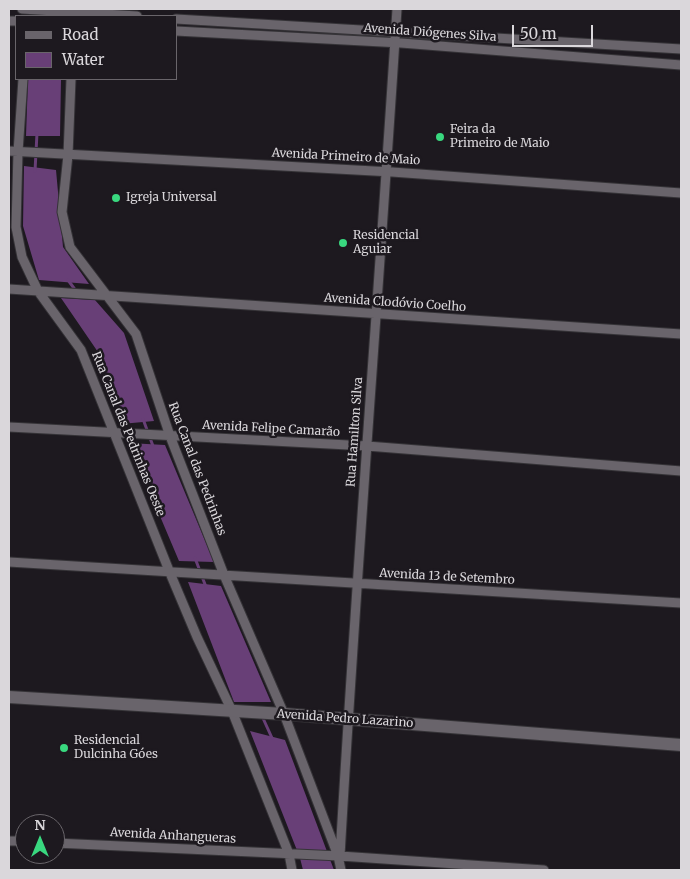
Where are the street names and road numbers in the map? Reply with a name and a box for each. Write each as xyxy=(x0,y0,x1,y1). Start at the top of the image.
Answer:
street label: Avenida Diógenes Silva xyxy=(363,21,497,45)
street label: Avenida Primeiro de Maio xyxy=(271,146,421,168)
street label: Avenida Clodóvio Coelho xyxy=(323,291,467,315)
street label: Rua Canal das Pedrinhas Oeste xyxy=(88,350,168,518)
street label: Rua Hamilton Silva xyxy=(344,377,366,487)
street label: Rua Canal das Pedrinhas xyxy=(165,400,229,538)
street label: Avenida Felipe Camarão xyxy=(202,418,340,440)
street label: Avenida 13 de Setembro xyxy=(379,566,515,588)
street label: Avenida Pedro Lazarino xyxy=(276,707,414,731)
street label: Avenida Anhangueras xyxy=(110,826,236,846)

